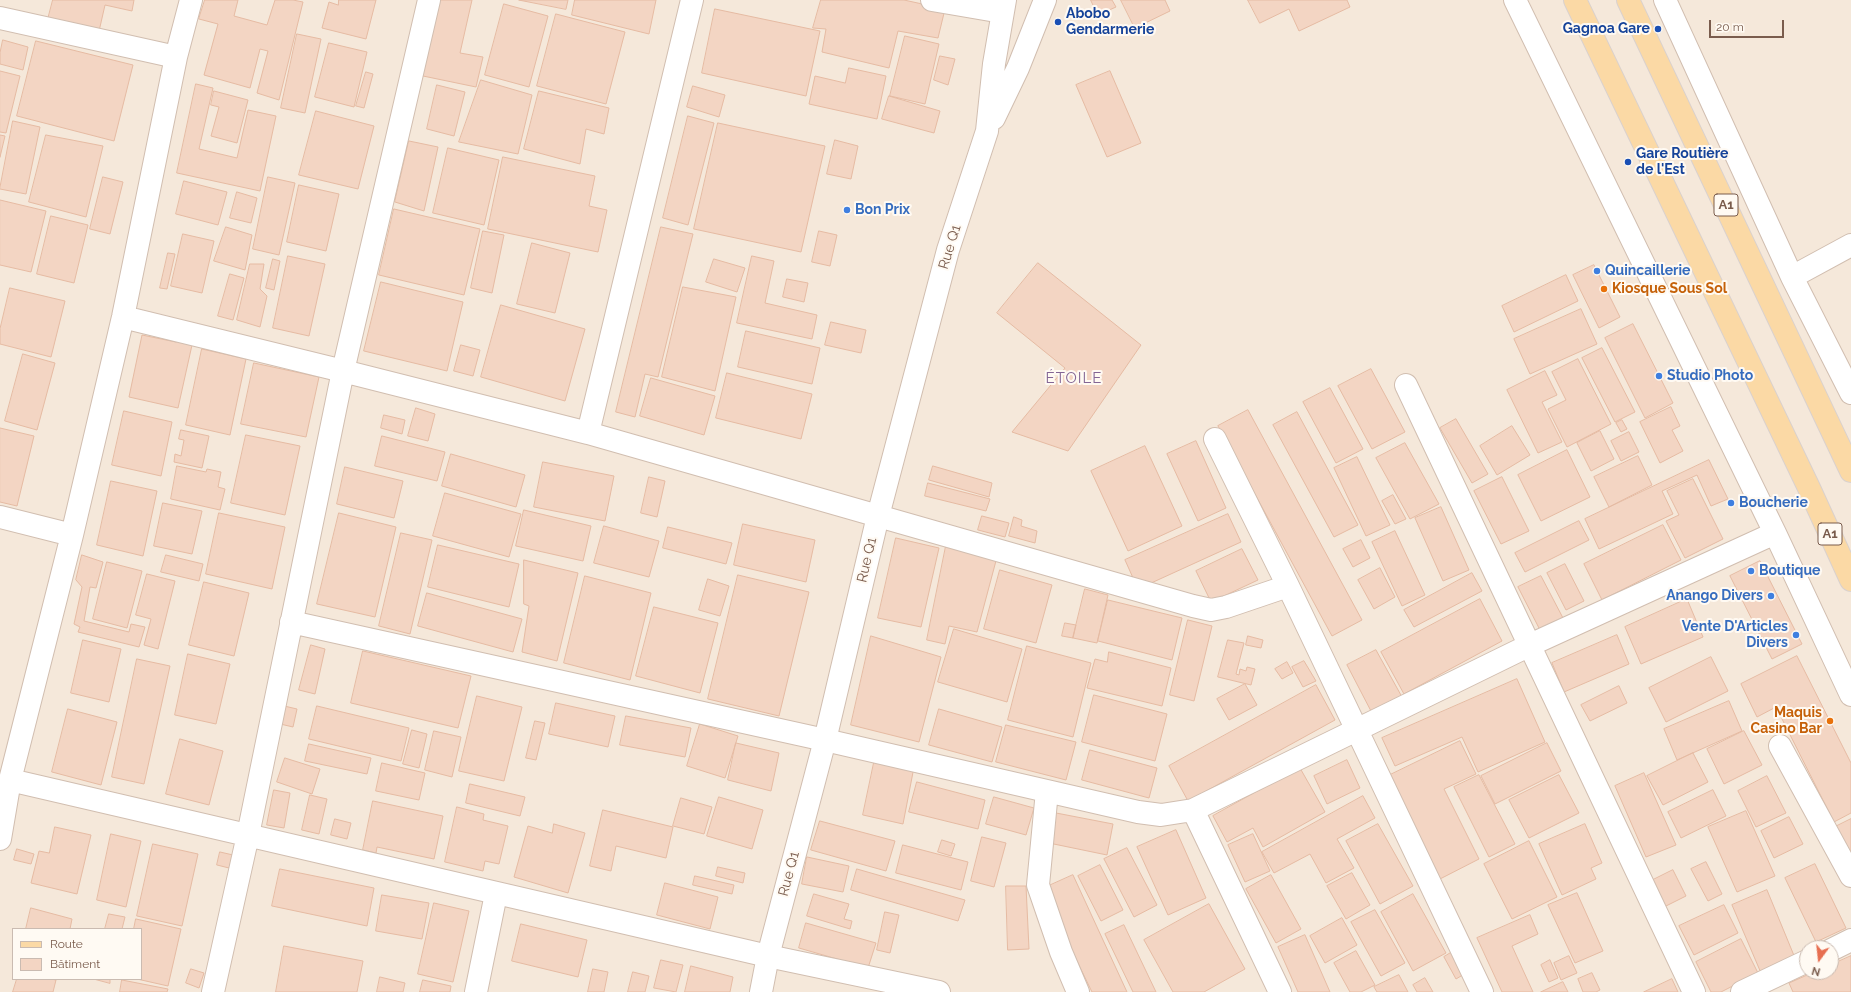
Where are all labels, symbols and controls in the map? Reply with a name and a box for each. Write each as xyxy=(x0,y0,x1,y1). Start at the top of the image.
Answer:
place label: Abobo Gendarmerie xyxy=(1066,6,1154,38)
scale bar xyxy=(1711,12,1786,38)
marker: Abobo Gendarmerie xyxy=(1053,17,1063,27)
text: 20 m xyxy=(1716,20,1744,34)
place label: Gagnoa Gare xyxy=(1563,21,1650,37)
marker: Gagnoa Gare xyxy=(1653,24,1663,34)
place label: Gare Routière de l'Est xyxy=(1636,146,1728,178)
marker: Gare Routière de l'Est xyxy=(1623,157,1633,167)
road number: A1 xyxy=(1714,194,1738,216)
place label: Bon Prix xyxy=(855,202,910,218)
marker: Bon Prix xyxy=(842,205,852,215)
street label: Rue Q1 xyxy=(935,223,965,271)
place label: Quincaillerie xyxy=(1605,263,1690,279)
marker: Quincaillerie xyxy=(1592,266,1602,276)
place label: Kiosque Sous Sol xyxy=(1612,281,1727,297)
marker: Kiosque Sous Sol xyxy=(1599,284,1609,294)
place label: Studio Photo xyxy=(1667,368,1753,384)
district label: ÉTOILE xyxy=(1046,369,1102,387)
marker: Studio Photo xyxy=(1654,371,1664,381)
place label: Boucherie xyxy=(1739,495,1808,511)
marker: Boucherie xyxy=(1726,498,1736,508)
road number: A1 xyxy=(1818,523,1842,545)
street label: Rue Q1 xyxy=(854,536,880,584)
place label: Boutique xyxy=(1759,563,1820,579)
marker: Boutique xyxy=(1746,566,1756,576)
place label: Anango Divers xyxy=(1666,588,1763,604)
marker: Anango Divers xyxy=(1766,591,1776,601)
place label: Vente D'Articles Divers xyxy=(1682,619,1788,652)
marker: Vente D'Articles Divers xyxy=(1791,630,1801,640)
place label: Maquis Casino Bar xyxy=(1751,705,1822,738)
marker: Maquis Casino Bar xyxy=(1825,716,1835,726)
street label: Rue Q1 xyxy=(775,850,803,898)
legend xyxy=(12,928,142,980)
text: Route xyxy=(50,937,83,951)
north arrow xyxy=(1799,940,1839,980)
text: Bâtiment xyxy=(50,957,100,971)
text: N xyxy=(1810,964,1822,978)

